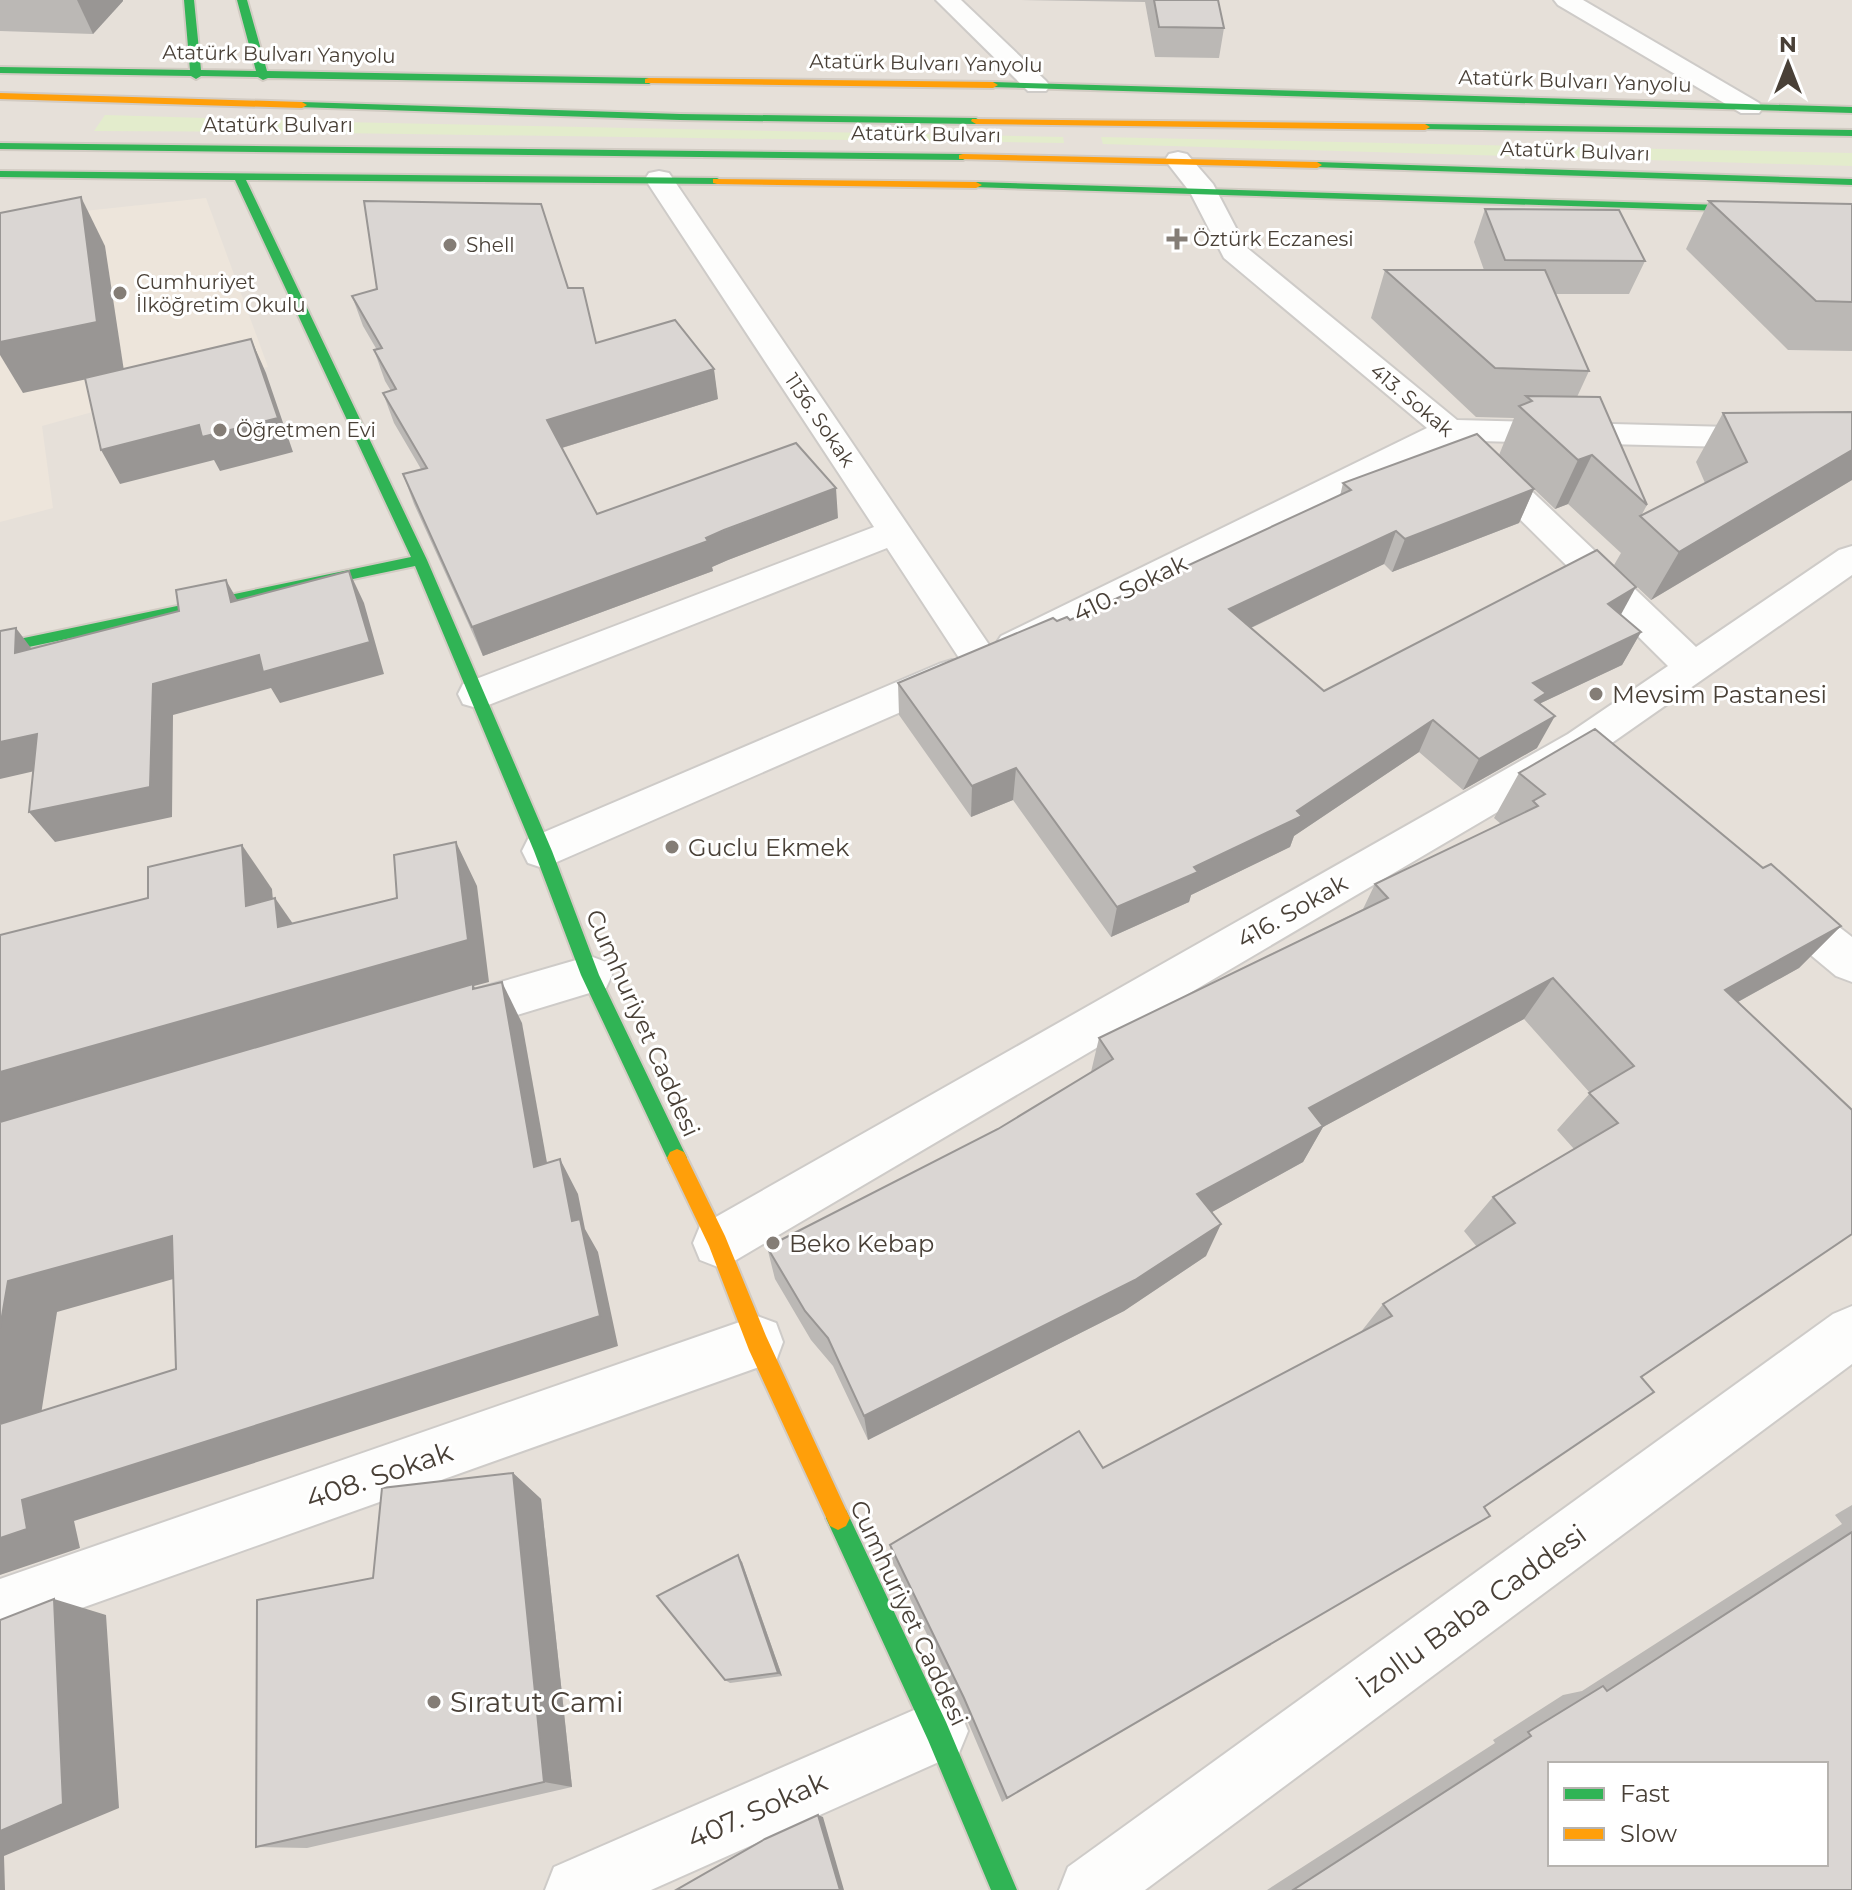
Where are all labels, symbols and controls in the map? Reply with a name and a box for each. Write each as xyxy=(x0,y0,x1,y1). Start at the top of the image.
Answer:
north arrow xyxy=(1748,24,1828,104)
text: N xyxy=(1779,31,1797,58)
street label: Atatürk Bulvarı Yanyolu xyxy=(162,40,396,68)
street label: Atatürk Bulvarı Yanyolu xyxy=(809,49,1043,77)
street label: Atatürk Bulvarı Yanyolu xyxy=(1458,65,1692,97)
street label: Atatürk Bulvarı xyxy=(203,113,353,137)
street label: Atatürk Bulvarı xyxy=(851,121,1001,147)
street label: Atatürk Bulvarı xyxy=(1500,136,1650,166)
place label: Öztürk Eczanesi xyxy=(1193,227,1354,251)
marker: Öztürk Eczanesi xyxy=(1168,230,1186,248)
place label: Shell xyxy=(466,233,515,257)
marker: Shell xyxy=(441,236,459,254)
place label: Cumhuriyet İlköğretim Okulu xyxy=(136,270,306,317)
marker: Cumhuriyet İlköğretim Okulu xyxy=(111,284,129,302)
street label: 413. Sokak xyxy=(1366,358,1458,442)
street label: 1136. Sokak xyxy=(780,369,860,471)
place label: Öğretmen Evi xyxy=(236,418,376,442)
marker: Öğretmen Evi xyxy=(211,421,229,439)
street label: 410. Sokak xyxy=(1068,548,1192,628)
place label: Mevsim Pastanesi xyxy=(1612,680,1827,709)
marker: Mevsim Pastanesi xyxy=(1587,685,1605,703)
place label: Guclu Ekmek xyxy=(688,833,850,862)
marker: Guclu Ekmek xyxy=(663,838,681,856)
street label: 416. Sokak xyxy=(1232,867,1353,954)
street label: Cumhuriyet Caddesi xyxy=(580,905,706,1141)
place label: Beko Kebap xyxy=(789,1229,934,1258)
marker: Beko Kebap xyxy=(764,1234,782,1252)
street label: 408. Sokak xyxy=(301,1434,457,1516)
street label: Cumhuriyet Caddesi xyxy=(844,1496,974,1730)
street label: İzollu Baba Caddesi xyxy=(1351,1517,1593,1705)
place label: Sıratut Cami xyxy=(450,1685,624,1719)
marker: Sıratut Cami xyxy=(425,1693,443,1711)
legend xyxy=(1548,1762,1828,1866)
street label: 407. Sokak xyxy=(682,1764,832,1856)
text: Fast xyxy=(1620,1779,1671,1808)
text: Slow xyxy=(1620,1819,1677,1848)

